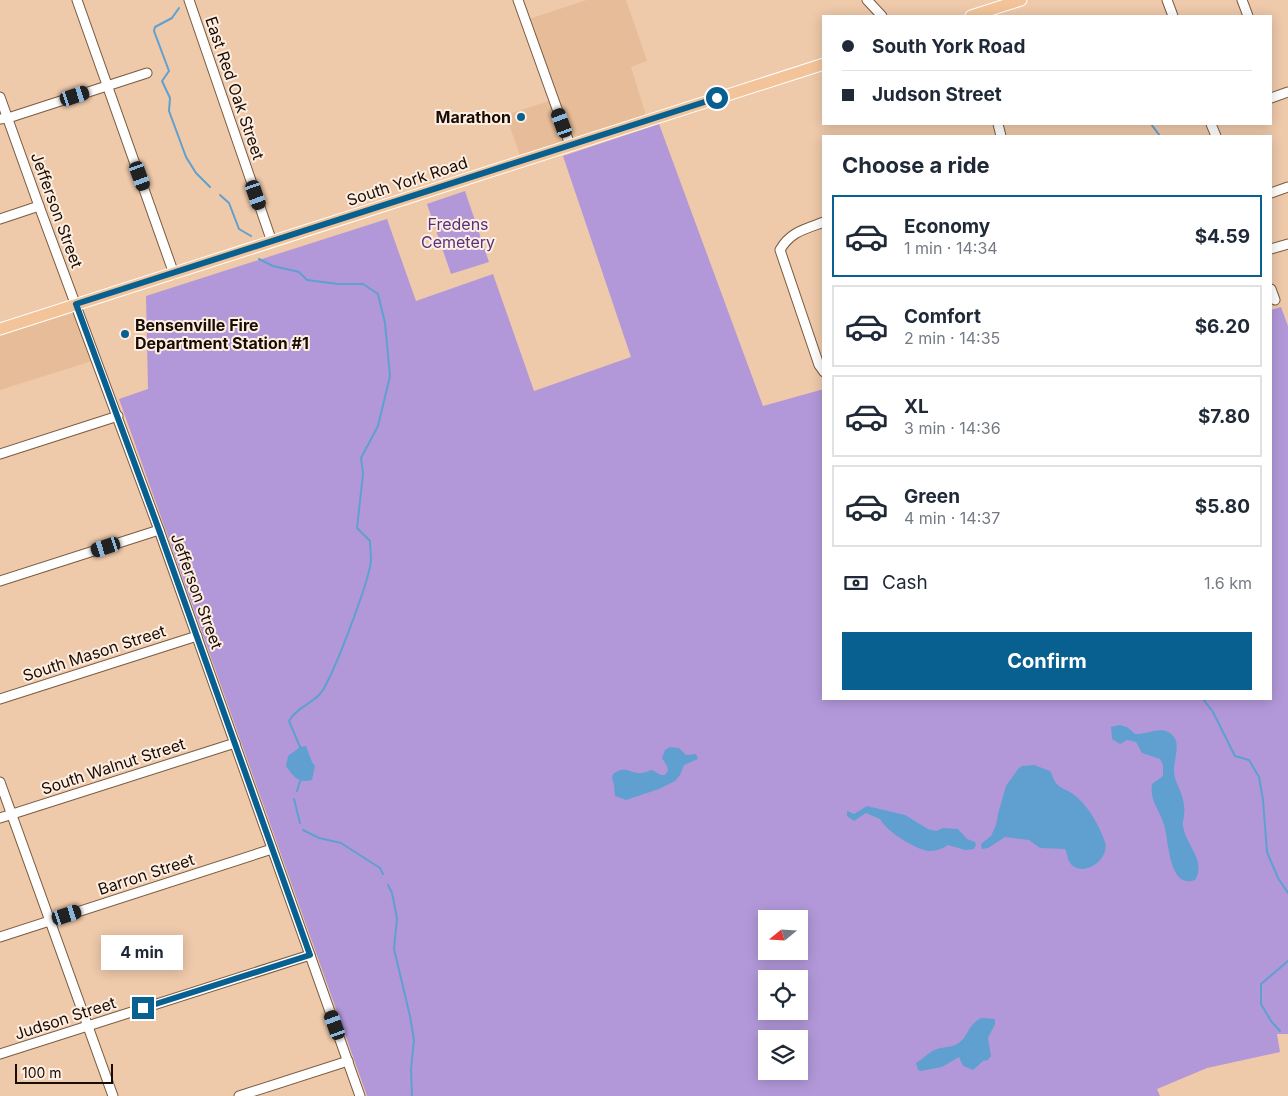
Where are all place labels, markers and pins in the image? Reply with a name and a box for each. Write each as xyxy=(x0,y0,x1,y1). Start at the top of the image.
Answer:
place label: Marathon xyxy=(436,107,511,127)
marker: Marathon xyxy=(515,111,527,123)
place label: Bensenville Fire Department Station #1 xyxy=(135,315,309,353)
marker: Bensenville Fire Department Station #1 xyxy=(119,328,131,340)

